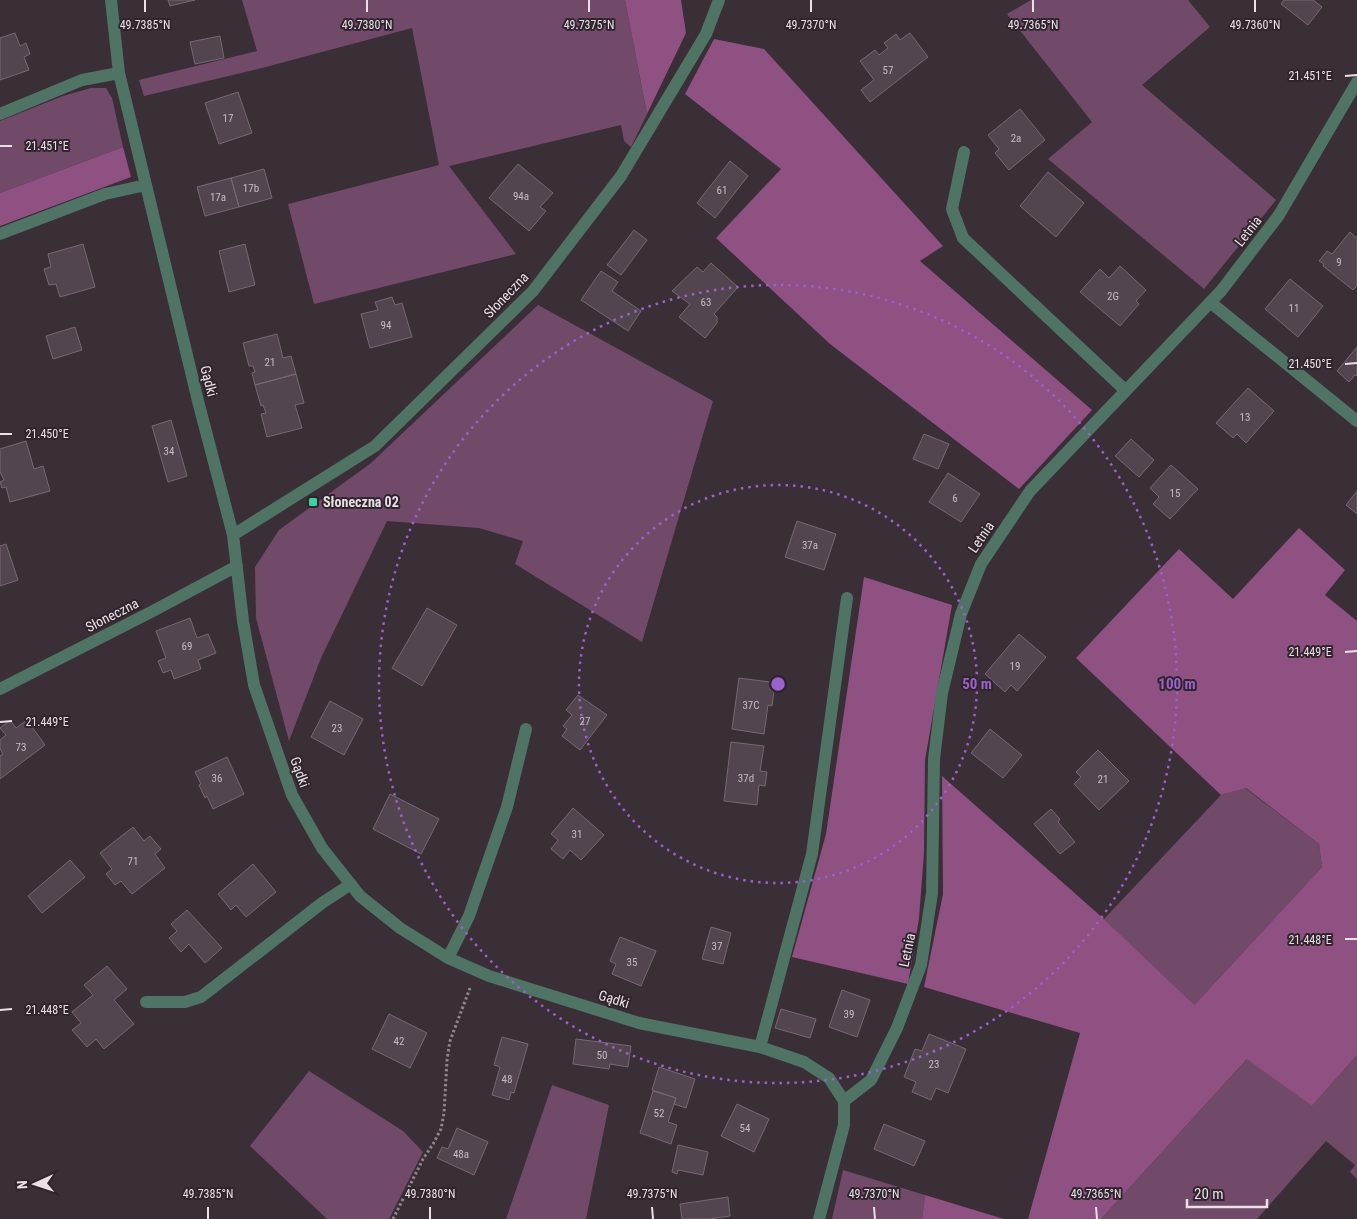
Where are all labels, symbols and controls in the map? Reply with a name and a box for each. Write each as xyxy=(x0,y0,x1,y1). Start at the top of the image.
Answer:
text: 49.7385°N xyxy=(120,18,170,32)
text: 49.7380°N xyxy=(342,18,392,32)
text: 49.7375°N xyxy=(564,18,614,32)
text: 49.7370°N xyxy=(786,18,836,32)
text: 49.7365°N xyxy=(1008,18,1058,32)
text: 49.7360°N xyxy=(1230,18,1280,32)
house number: 57 xyxy=(883,64,893,77)
text: 21.451°E xyxy=(1288,69,1332,83)
house number: 17 xyxy=(223,112,233,125)
house number: 2a xyxy=(1011,132,1021,145)
text: 21.451°E xyxy=(25,139,69,153)
house number: 17b xyxy=(243,182,259,195)
house number: 61 xyxy=(717,184,727,197)
house number: 94a xyxy=(513,190,529,203)
house number: 17a xyxy=(210,191,226,204)
street label: Letnia xyxy=(1231,213,1265,249)
house number: 9 xyxy=(1336,256,1342,269)
street label: Słoneczna xyxy=(480,269,532,321)
house number: 2G xyxy=(1107,290,1119,303)
house number: 63 xyxy=(701,296,711,309)
house number: 11 xyxy=(1289,302,1299,315)
house number: 94 xyxy=(381,319,392,332)
house number: 21 xyxy=(265,356,275,369)
text: 21.450°E xyxy=(1288,357,1332,371)
street label: Gądki xyxy=(197,364,221,398)
house number: 13 xyxy=(1240,411,1250,424)
text: 21.450°E xyxy=(25,427,69,441)
house number: 34 xyxy=(164,445,175,458)
house number: 15 xyxy=(1170,487,1180,500)
house number: 6 xyxy=(952,492,958,505)
place label: Słoneczna 02 xyxy=(323,494,399,510)
marker: Słoneczna 02 xyxy=(307,496,319,508)
street label: Letnia xyxy=(965,518,997,556)
house number: 37a xyxy=(802,539,818,552)
street label: Słoneczna xyxy=(83,595,141,635)
house number: 69 xyxy=(182,640,192,653)
text: 21.449°E xyxy=(1288,645,1332,659)
house number: 19 xyxy=(1010,660,1020,673)
centre of rings xyxy=(769,675,787,693)
text: 50 m xyxy=(962,675,992,693)
text: 100 m xyxy=(1158,675,1196,693)
house number: 37C xyxy=(742,699,760,712)
text: 21.449°E xyxy=(25,715,69,729)
house number: 27 xyxy=(580,715,590,728)
house number: 23 xyxy=(332,722,342,735)
house number: 73 xyxy=(16,741,26,754)
street label: Gądki xyxy=(287,754,313,790)
house number: 36 xyxy=(212,772,222,785)
house number: 37d xyxy=(738,772,754,785)
house number: 21 xyxy=(1098,773,1108,786)
house number: 31 xyxy=(572,828,582,841)
house number: 71 xyxy=(128,855,138,868)
street label: Letnia xyxy=(896,932,918,968)
text: 21.448°E xyxy=(1288,933,1332,947)
house number: 37 xyxy=(712,940,722,953)
house number: 35 xyxy=(627,956,637,969)
street label: Gądki xyxy=(597,987,631,1011)
text: 21.448°E xyxy=(25,1003,69,1017)
house number: 39 xyxy=(844,1008,854,1021)
house number: 42 xyxy=(394,1035,404,1048)
house number: 50 xyxy=(597,1049,607,1062)
house number: 23 xyxy=(929,1058,939,1071)
house number: 48 xyxy=(502,1073,512,1086)
house number: 52 xyxy=(654,1107,664,1120)
house number: 54 xyxy=(740,1122,751,1135)
house number: 48a xyxy=(453,1148,469,1161)
north arrow xyxy=(10,1159,60,1209)
scale bar xyxy=(1187,1176,1267,1208)
text: N xyxy=(14,1180,30,1189)
text: 20 m xyxy=(1194,1185,1224,1203)
text: 49.7385°N xyxy=(183,1187,233,1201)
text: 49.7380°N xyxy=(405,1187,455,1201)
text: 49.7375°N xyxy=(627,1187,677,1201)
text: 49.7370°N xyxy=(849,1187,899,1201)
text: 49.7365°N xyxy=(1071,1187,1121,1201)

